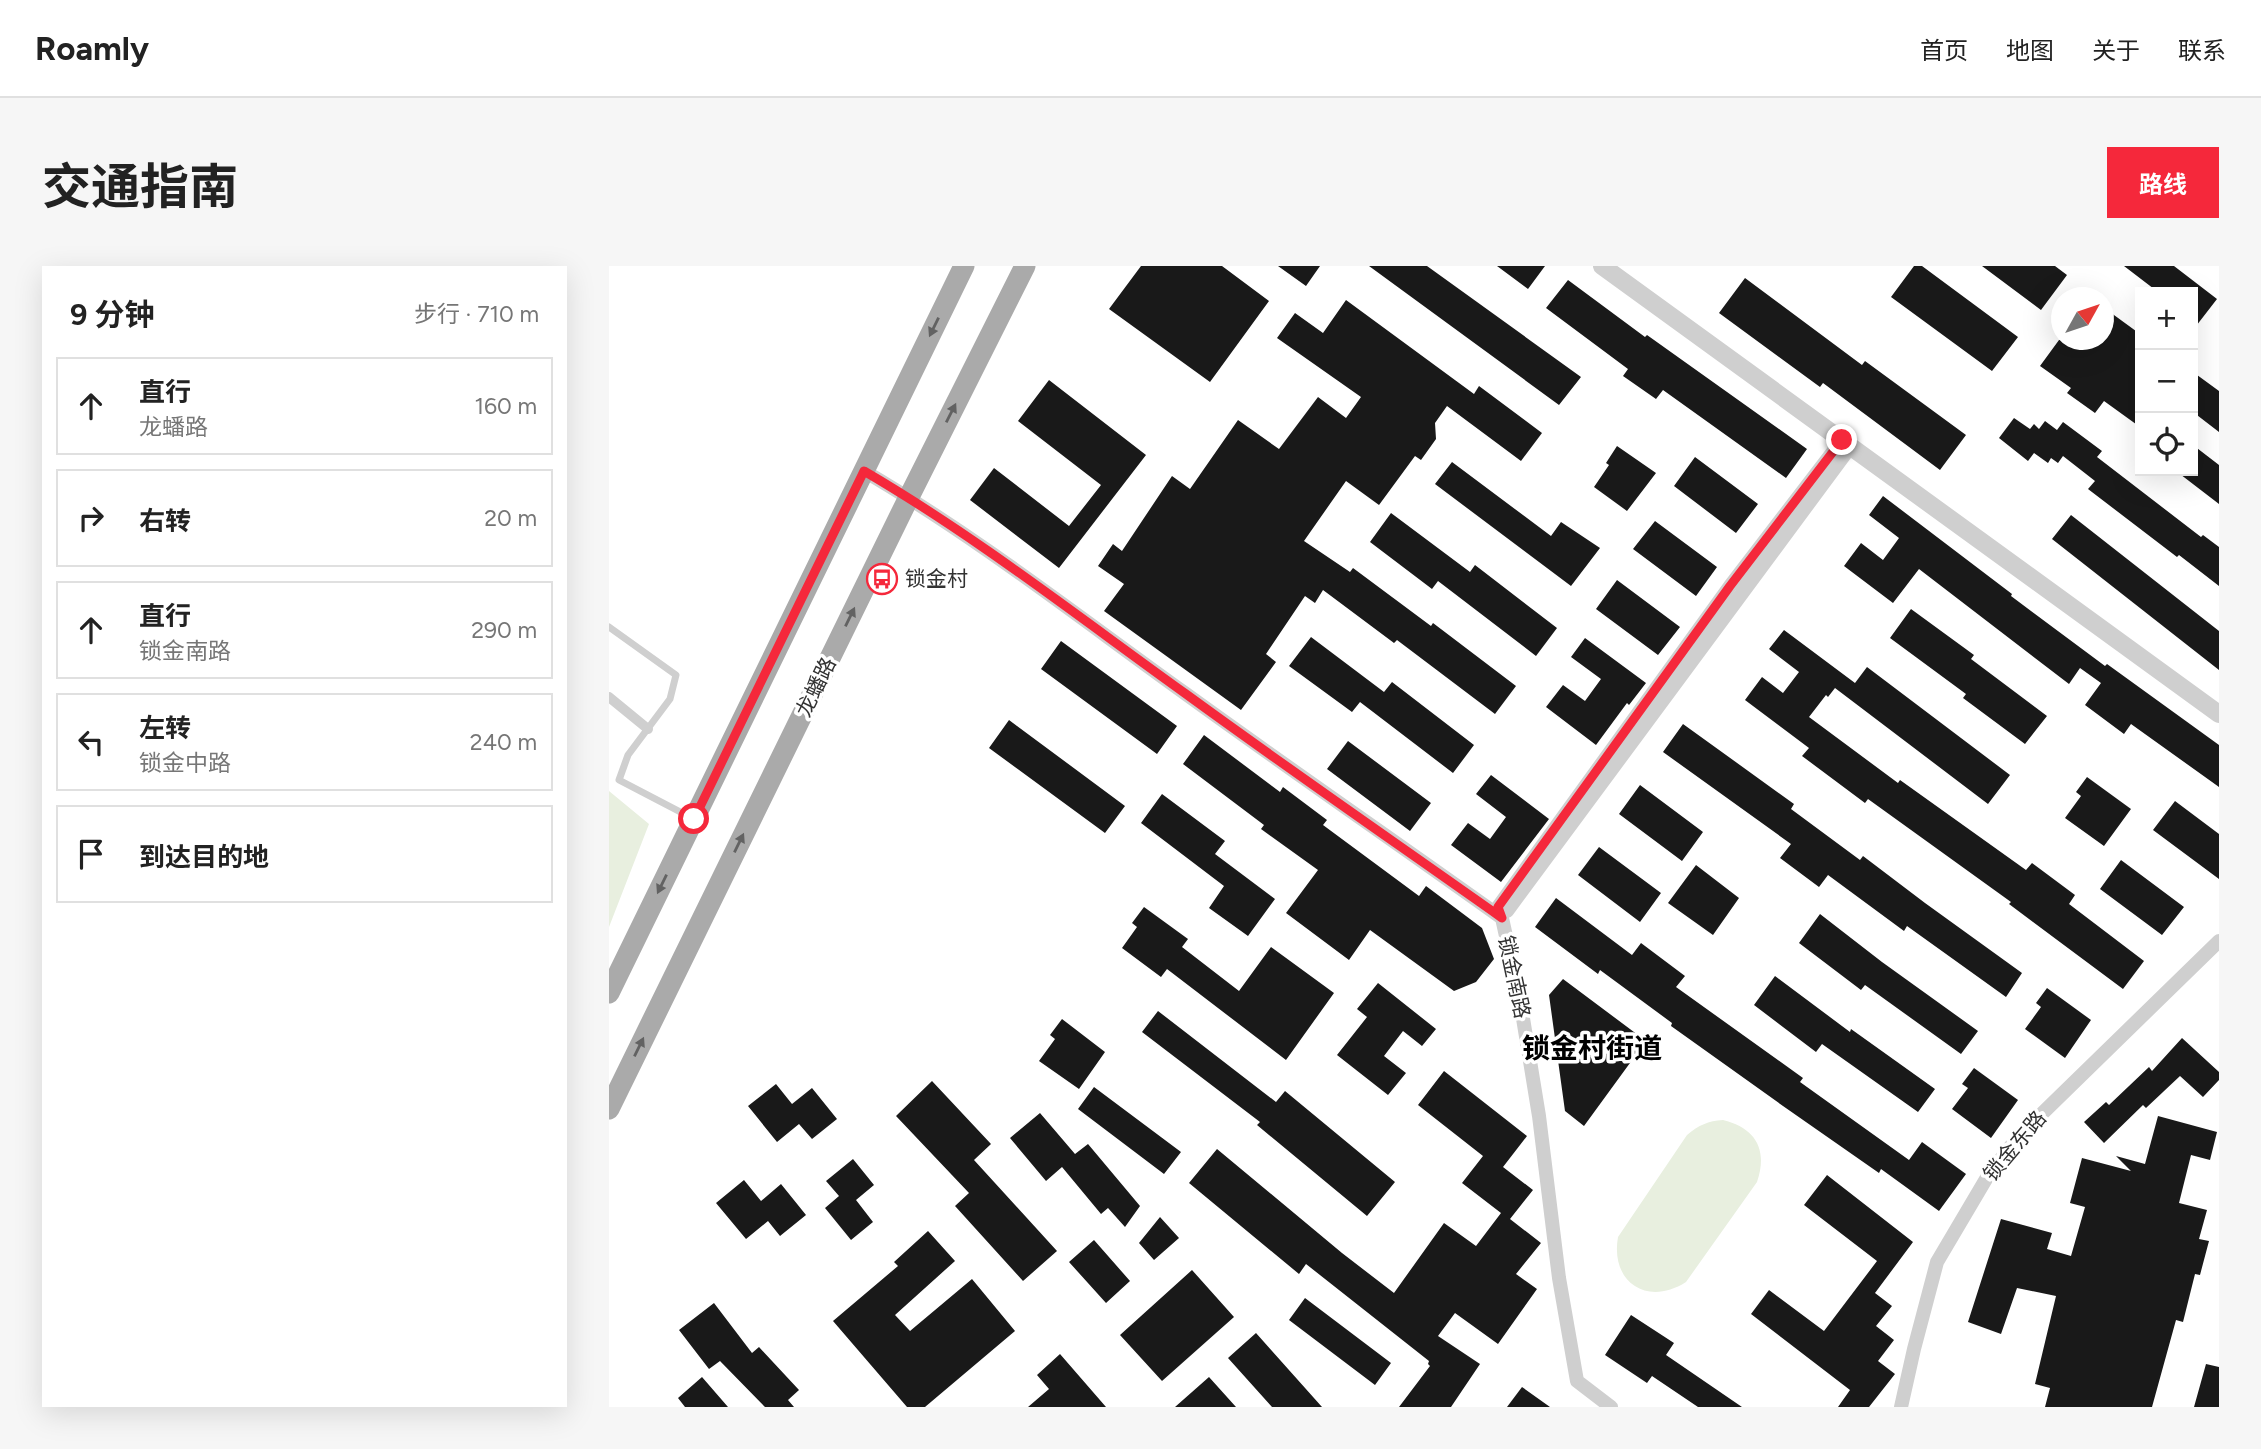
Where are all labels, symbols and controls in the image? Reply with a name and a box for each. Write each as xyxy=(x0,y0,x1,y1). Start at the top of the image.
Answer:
text: Roamly xyxy=(35,29,149,68)
text: 首页 xyxy=(1920,36,1968,65)
text: 地图 xyxy=(2006,36,2054,65)
text: 关于 xyxy=(2092,36,2140,65)
text: 联系 xyxy=(2178,36,2226,65)
button: 路线 xyxy=(2107,147,2219,218)
text: 交通指南 xyxy=(42,157,238,216)
north arrow xyxy=(2051,287,2114,350)
map controls xyxy=(2135,287,2198,476)
button: + xyxy=(2135,287,2198,350)
text: 9 分钟 xyxy=(70,296,155,333)
text: 步行 · 710 m xyxy=(414,300,539,328)
one-way arrow xyxy=(928,317,939,337)
button: − xyxy=(2135,350,2198,413)
text: 直行 xyxy=(139,376,191,408)
icon: ahead xyxy=(72,387,110,425)
text: 160 m xyxy=(474,392,537,420)
one-way arrow xyxy=(946,403,957,423)
text: 龙蟠路 xyxy=(139,413,208,441)
button: locate xyxy=(2135,413,2198,476)
route end xyxy=(1826,424,1857,455)
icon: right xyxy=(72,499,110,537)
text: 20 m xyxy=(484,504,537,532)
text: 右转 xyxy=(139,505,191,537)
bus stop icon: 锁金村 xyxy=(865,562,899,596)
place label: 锁金村 xyxy=(905,566,968,591)
text: 直行 xyxy=(139,600,191,632)
one-way arrow xyxy=(844,607,856,627)
icon: ahead xyxy=(72,611,110,649)
text: 290 m xyxy=(471,616,537,644)
text: 锁金南路 xyxy=(139,637,231,665)
street label: 龙蟠路 xyxy=(791,653,841,721)
text: 左转 xyxy=(139,712,191,744)
icon: left xyxy=(72,723,110,761)
text: 240 m xyxy=(470,728,537,756)
text: 锁金中路 xyxy=(139,749,231,777)
route start xyxy=(678,803,709,834)
one-way arrow xyxy=(734,833,745,853)
icon: arrive xyxy=(72,835,110,873)
text: 到达目的地 xyxy=(139,841,269,873)
one-way arrow xyxy=(657,874,668,894)
street label: 锁金南路 xyxy=(1494,933,1535,1021)
district label: 锁金村街道 xyxy=(1522,1031,1662,1065)
one-way arrow xyxy=(633,1037,645,1057)
street label: 锁金东路 xyxy=(1978,1105,2051,1186)

